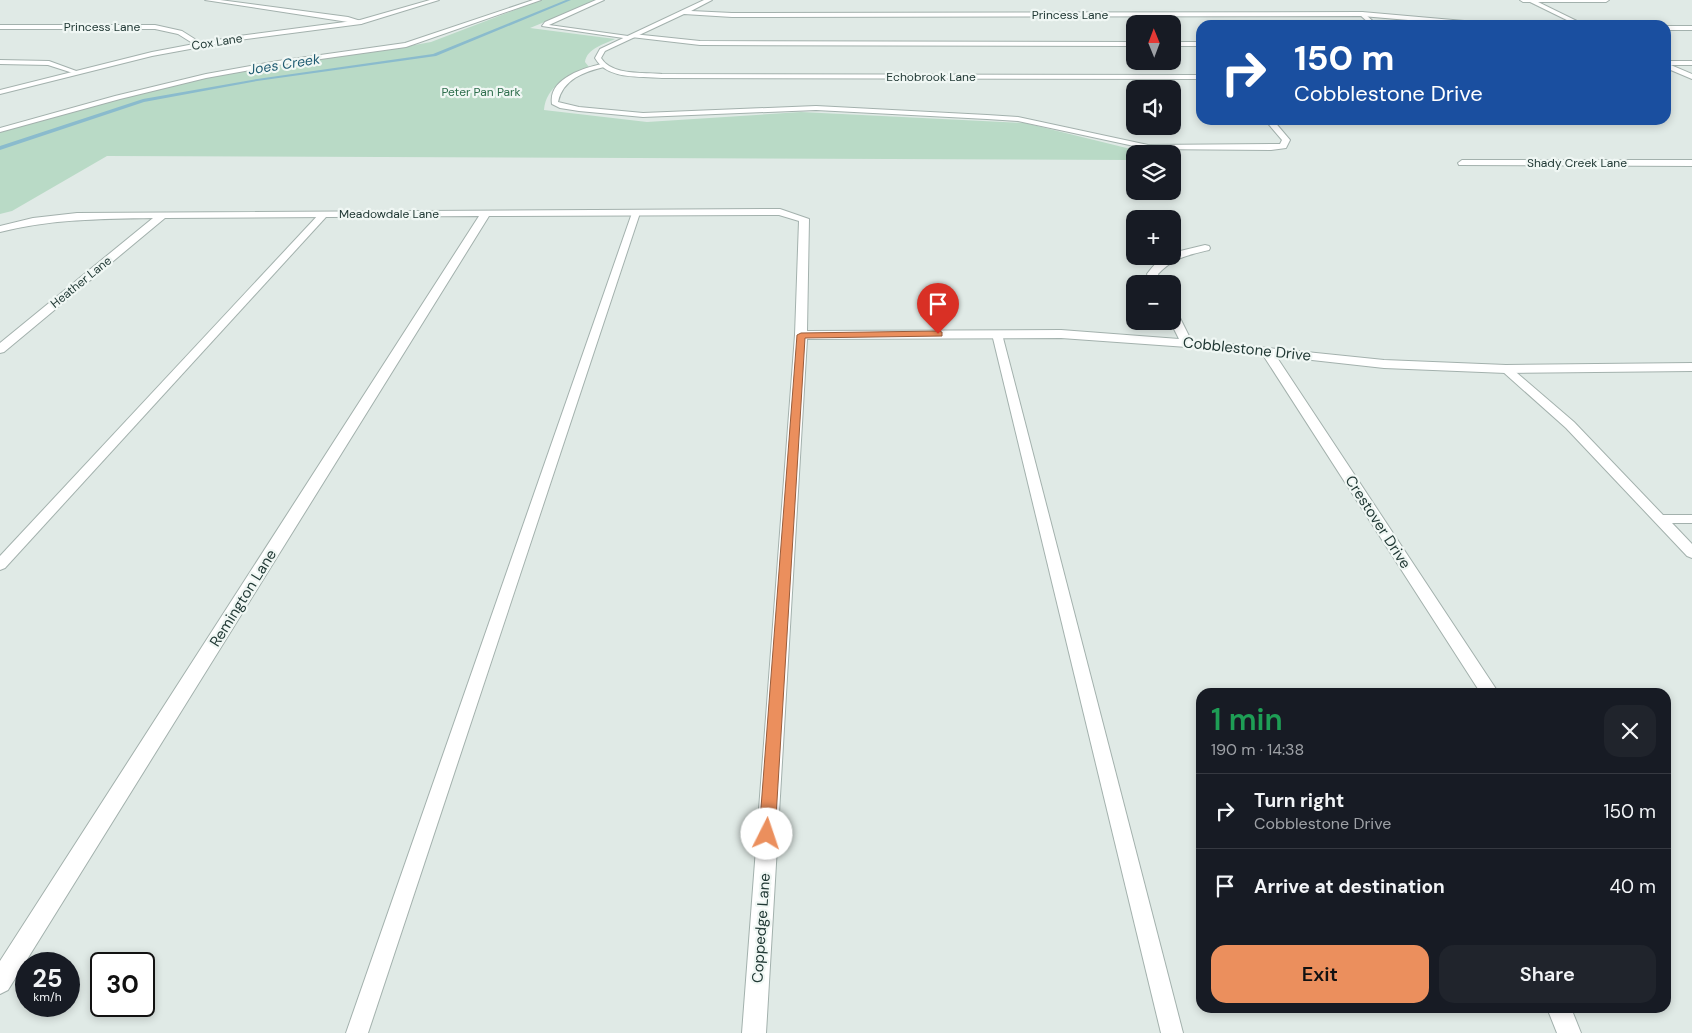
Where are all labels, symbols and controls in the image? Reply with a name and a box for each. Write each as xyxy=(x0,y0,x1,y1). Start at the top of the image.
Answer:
street label: Princess Lane xyxy=(1032,7,1109,23)
north arrow xyxy=(1126,15,1181,70)
map controls xyxy=(1126,15,1181,330)
street label: Princess Lane xyxy=(64,19,141,35)
street label: Cox Lane xyxy=(190,30,244,54)
text: 150 m xyxy=(1294,35,1394,81)
icon: right xyxy=(1211,40,1276,105)
water label: Joes Creek xyxy=(247,49,322,79)
street label: Echobrook Lane xyxy=(886,69,976,85)
text: Cobblestone Drive xyxy=(1294,79,1483,108)
button: sound xyxy=(1126,80,1181,135)
park label: Peter Pan Park xyxy=(441,84,521,100)
button: layers xyxy=(1126,145,1181,200)
street label: Shady Creek Lane xyxy=(1527,155,1627,171)
street label: Meadowdale Lane xyxy=(339,206,439,222)
button: + xyxy=(1126,210,1181,265)
street label: Heather Lane xyxy=(47,252,115,311)
button: − xyxy=(1126,275,1181,330)
pin xyxy=(917,283,959,334)
icon: arrive xyxy=(924,290,952,318)
street label: Cobblestone Drive xyxy=(1182,332,1312,366)
street label: Crestover Drive xyxy=(1340,472,1416,572)
street label: Remington Lane xyxy=(205,546,281,650)
text: 1 min xyxy=(1211,700,1283,739)
button: close xyxy=(1604,705,1656,757)
text: 190 m · 14:38 xyxy=(1211,739,1304,760)
text: Turn right xyxy=(1254,788,1344,813)
icon: right xyxy=(1211,797,1239,825)
text: 150 m xyxy=(1604,799,1656,824)
position arrow xyxy=(740,807,792,859)
text: Cobblestone Drive xyxy=(1254,813,1391,834)
street label: Coppedge Lane xyxy=(747,872,775,984)
icon: arrive xyxy=(1211,872,1239,900)
text: Arrive at destination xyxy=(1254,874,1445,899)
text: 40 m xyxy=(1609,874,1656,899)
button: Exit xyxy=(1211,945,1429,1003)
button: Share xyxy=(1439,945,1656,1003)
speed limit sign: 30 xyxy=(90,952,155,1017)
text: 25 xyxy=(33,962,62,995)
text: km/h xyxy=(33,989,62,1005)

